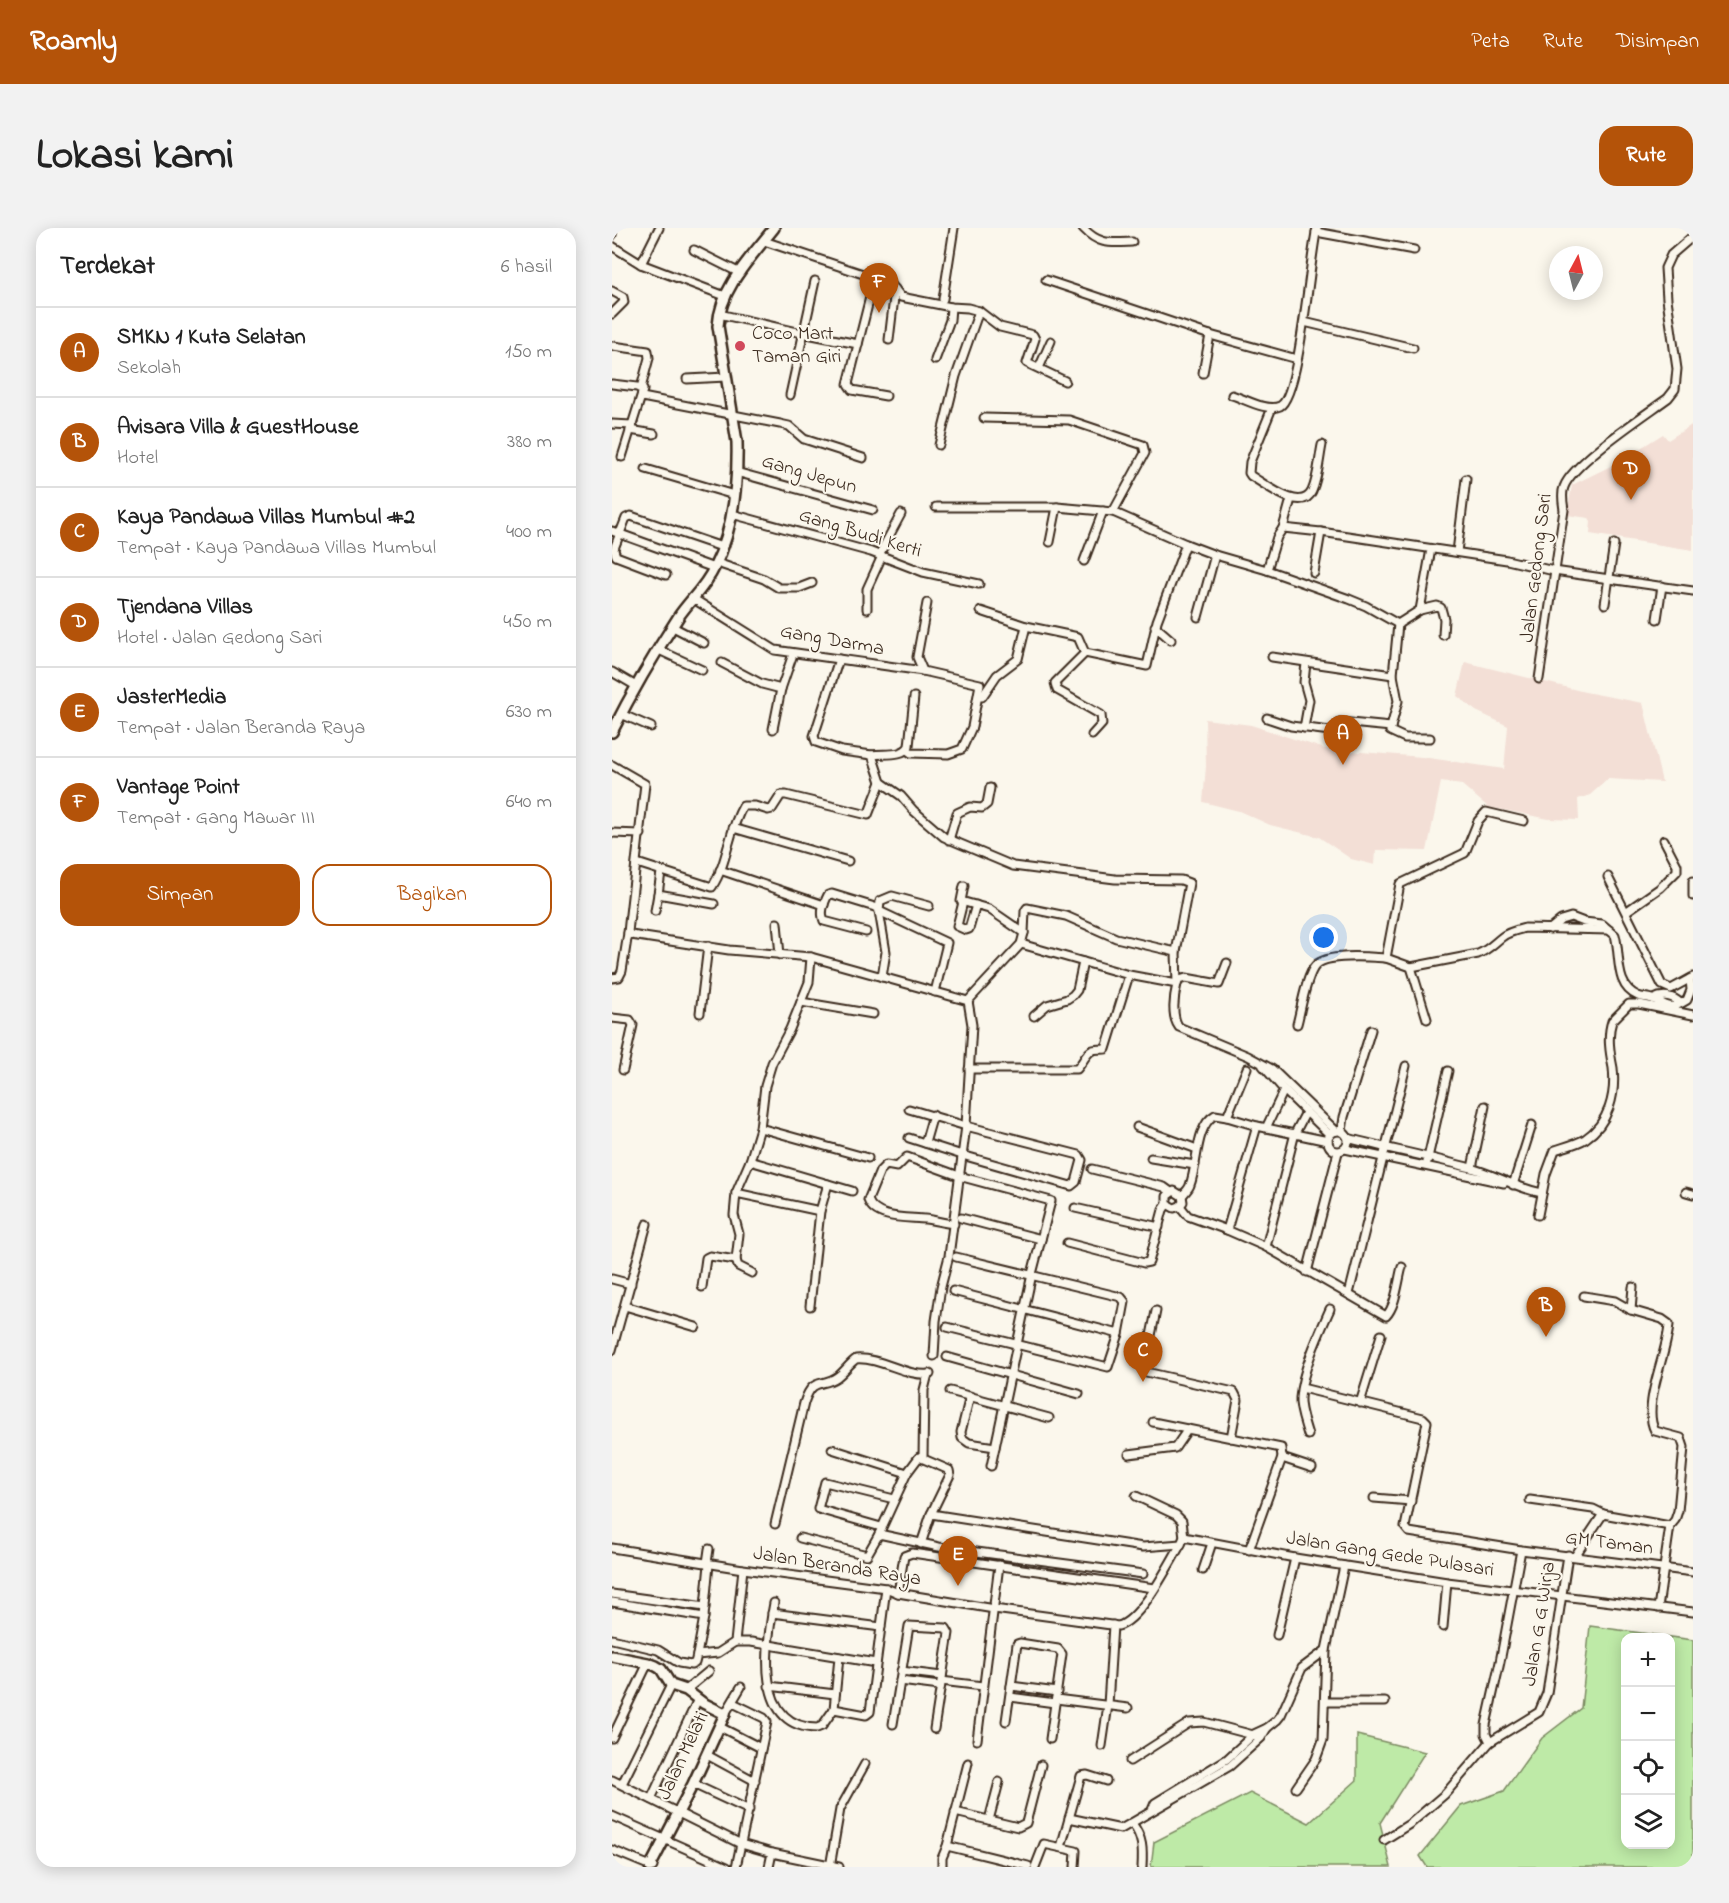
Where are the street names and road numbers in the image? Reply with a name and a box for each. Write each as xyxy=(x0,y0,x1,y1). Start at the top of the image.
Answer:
street label: Gang Jepun xyxy=(758,448,860,503)
street label: Jalan Gedong Sari xyxy=(1513,492,1562,644)
street label: Gang Budi Kerti xyxy=(795,502,925,567)
street label: Gang Darma xyxy=(778,618,886,665)
street label: Jalan Gang Gede Pulasari xyxy=(1284,1524,1496,1587)
street label: GM Taman xyxy=(1563,1524,1655,1564)
street label: Jalan Beranda Raya xyxy=(751,1539,923,1595)
street label: Jalan G G Wirja xyxy=(1516,1560,1564,1688)
street label: Jalan Melati xyxy=(651,1707,717,1805)

